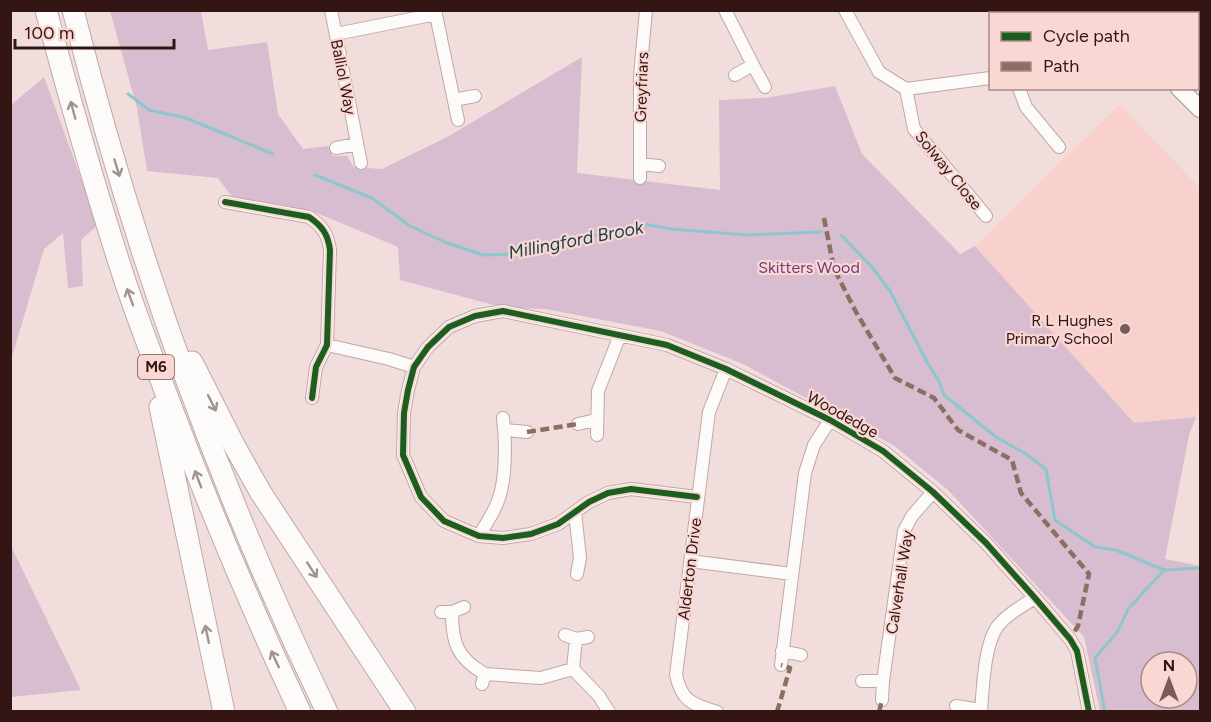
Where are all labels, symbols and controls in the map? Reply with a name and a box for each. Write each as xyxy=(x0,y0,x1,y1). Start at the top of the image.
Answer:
scale bar xyxy=(15,12,174,50)
legend xyxy=(989,12,1199,90)
text: 100 m xyxy=(24,22,74,44)
text: Cycle path xyxy=(1043,25,1130,47)
street label: Balliol Way xyxy=(327,38,360,117)
street label: Greyfriars xyxy=(631,51,652,123)
text: Path xyxy=(1043,55,1079,77)
one-way arrow xyxy=(66,101,78,120)
street label: Solway Close xyxy=(911,127,986,214)
one-way arrow xyxy=(112,158,123,177)
water label: Millingford Brook xyxy=(507,216,647,264)
park label: Skitters Wood xyxy=(758,258,860,277)
one-way arrow xyxy=(124,288,135,306)
place label: R L Hughes Primary School xyxy=(1006,311,1113,348)
marker: R L Hughes Primary School xyxy=(1118,322,1132,336)
road number: M6 xyxy=(138,355,174,379)
street label: Woodedge xyxy=(804,387,882,442)
one-way arrow xyxy=(207,394,219,412)
one-way arrow xyxy=(192,471,203,489)
street label: Alderton Drive xyxy=(674,517,705,621)
street label: Calverhall Way xyxy=(882,528,917,635)
one-way arrow xyxy=(306,562,318,578)
one-way arrow xyxy=(201,625,213,644)
one-way arrow xyxy=(269,650,281,668)
north arrow xyxy=(1139,650,1199,710)
text: N xyxy=(1163,656,1175,675)

